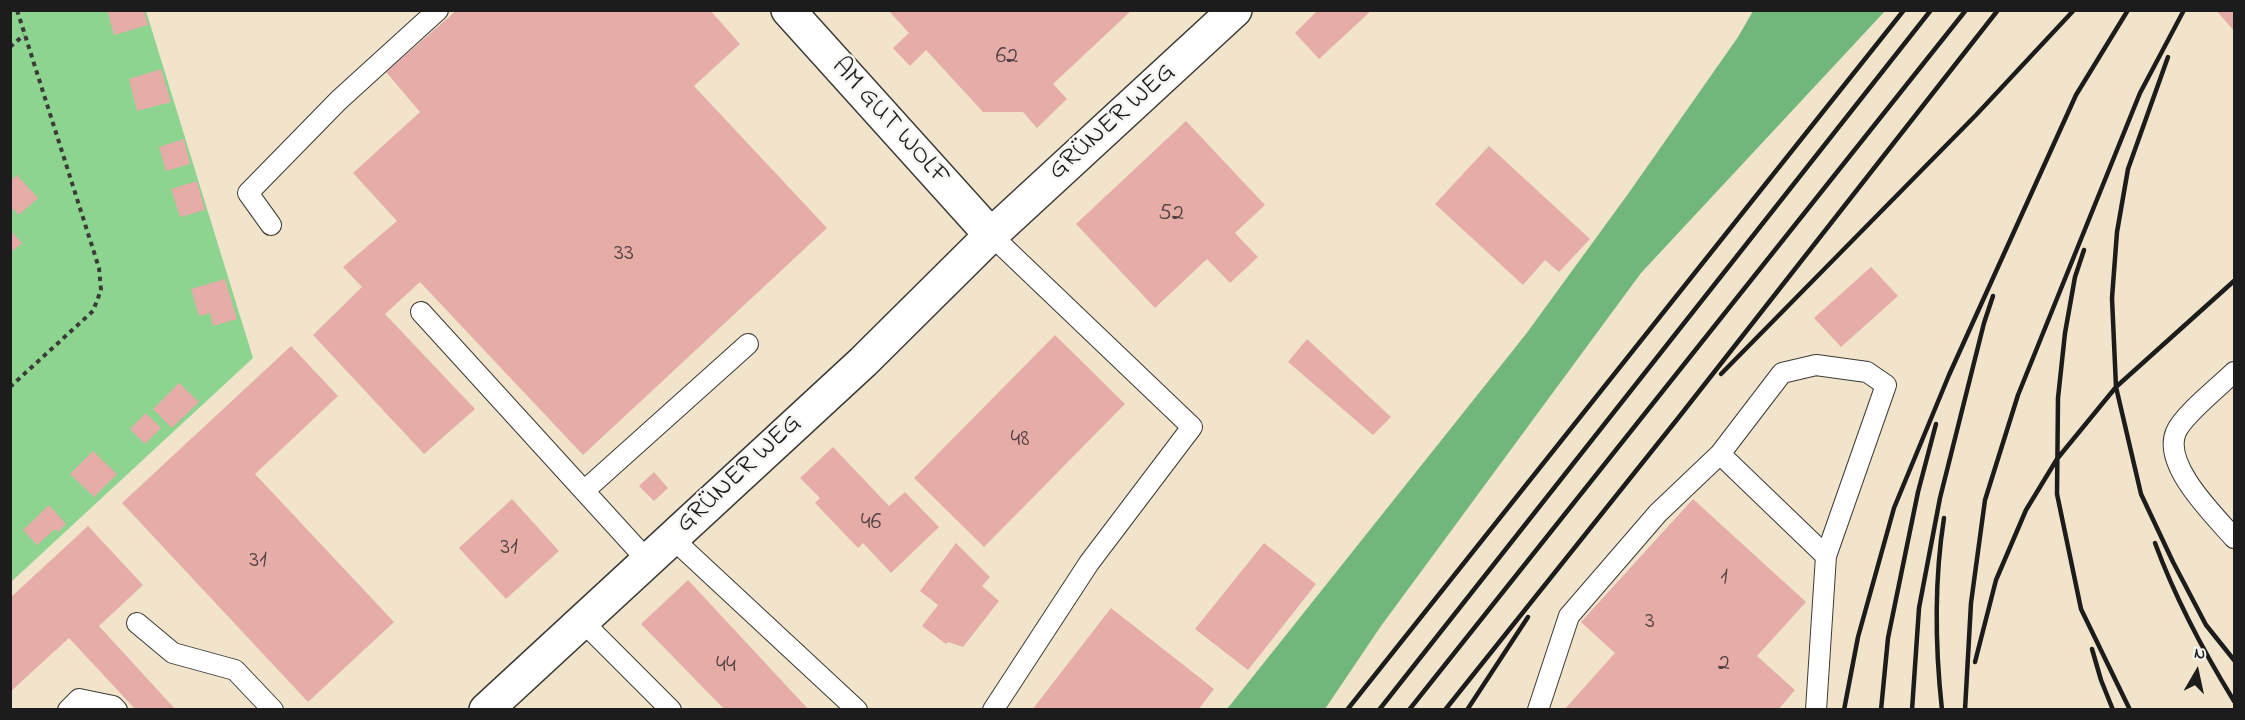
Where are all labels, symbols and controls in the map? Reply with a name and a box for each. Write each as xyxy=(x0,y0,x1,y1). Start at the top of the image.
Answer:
house number: 62 xyxy=(996,44,1018,72)
street label: AM GUT WOLF xyxy=(823,52,955,194)
street label: GRÜNER WEG xyxy=(1043,58,1183,188)
house number: 52 xyxy=(1158,201,1184,229)
house number: 33 xyxy=(614,241,634,269)
street label: GRÜNER WEG xyxy=(671,409,809,541)
house number: 48 xyxy=(1011,427,1029,455)
house number: 46 xyxy=(861,510,881,538)
house number: 31 xyxy=(500,535,518,563)
house number: 31 xyxy=(249,548,267,576)
house number: 1 xyxy=(1720,565,1728,593)
house number: 3 xyxy=(1645,609,1655,637)
north arrow xyxy=(2167,642,2227,702)
text: N xyxy=(2193,642,2207,667)
house number: 2 xyxy=(1718,651,1730,679)
house number: 44 xyxy=(716,653,736,681)

